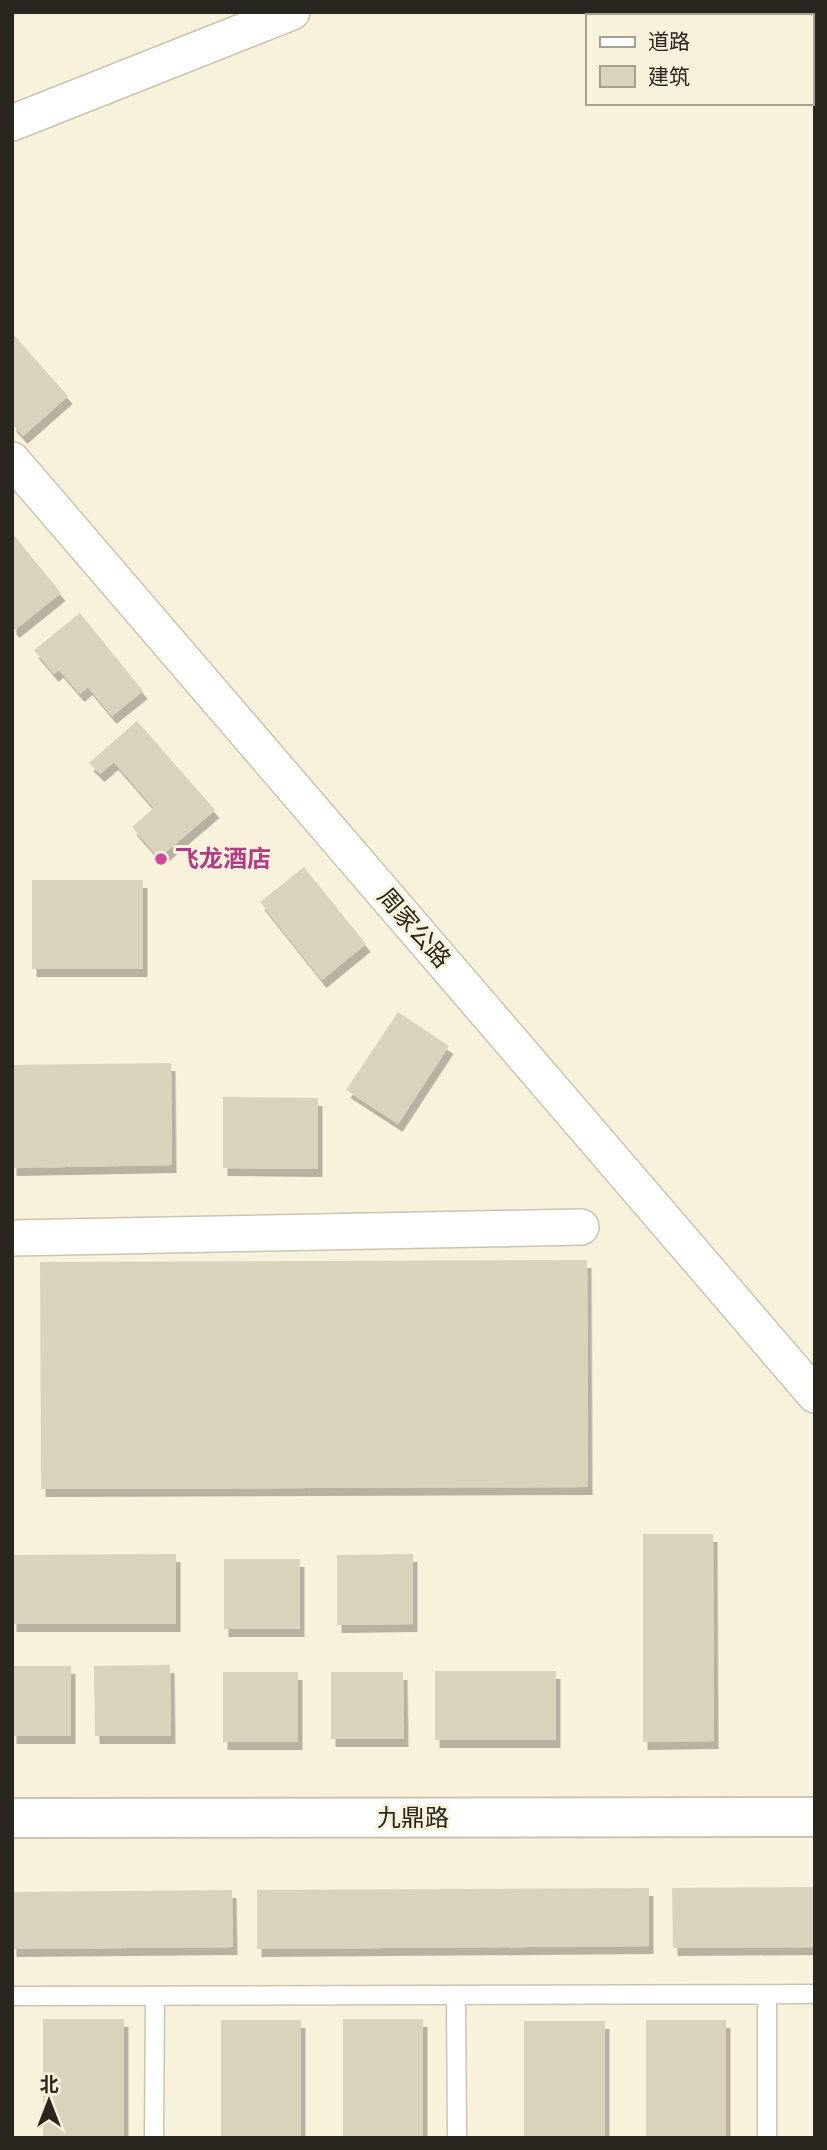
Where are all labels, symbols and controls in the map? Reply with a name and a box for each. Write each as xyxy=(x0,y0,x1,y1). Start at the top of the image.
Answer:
legend xyxy=(586,14,813,105)
text: 道路 xyxy=(648,30,690,54)
text: 建筑 xyxy=(648,65,690,89)
place label: 飞龙酒店 xyxy=(175,845,271,873)
marker: 飞龙酒店 xyxy=(153,851,169,867)
street label: 周家公路 xyxy=(372,883,456,973)
street label: 九鼎路 xyxy=(377,1804,449,1832)
north arrow xyxy=(14,2066,84,2136)
text: 北 xyxy=(39,2073,59,2096)

